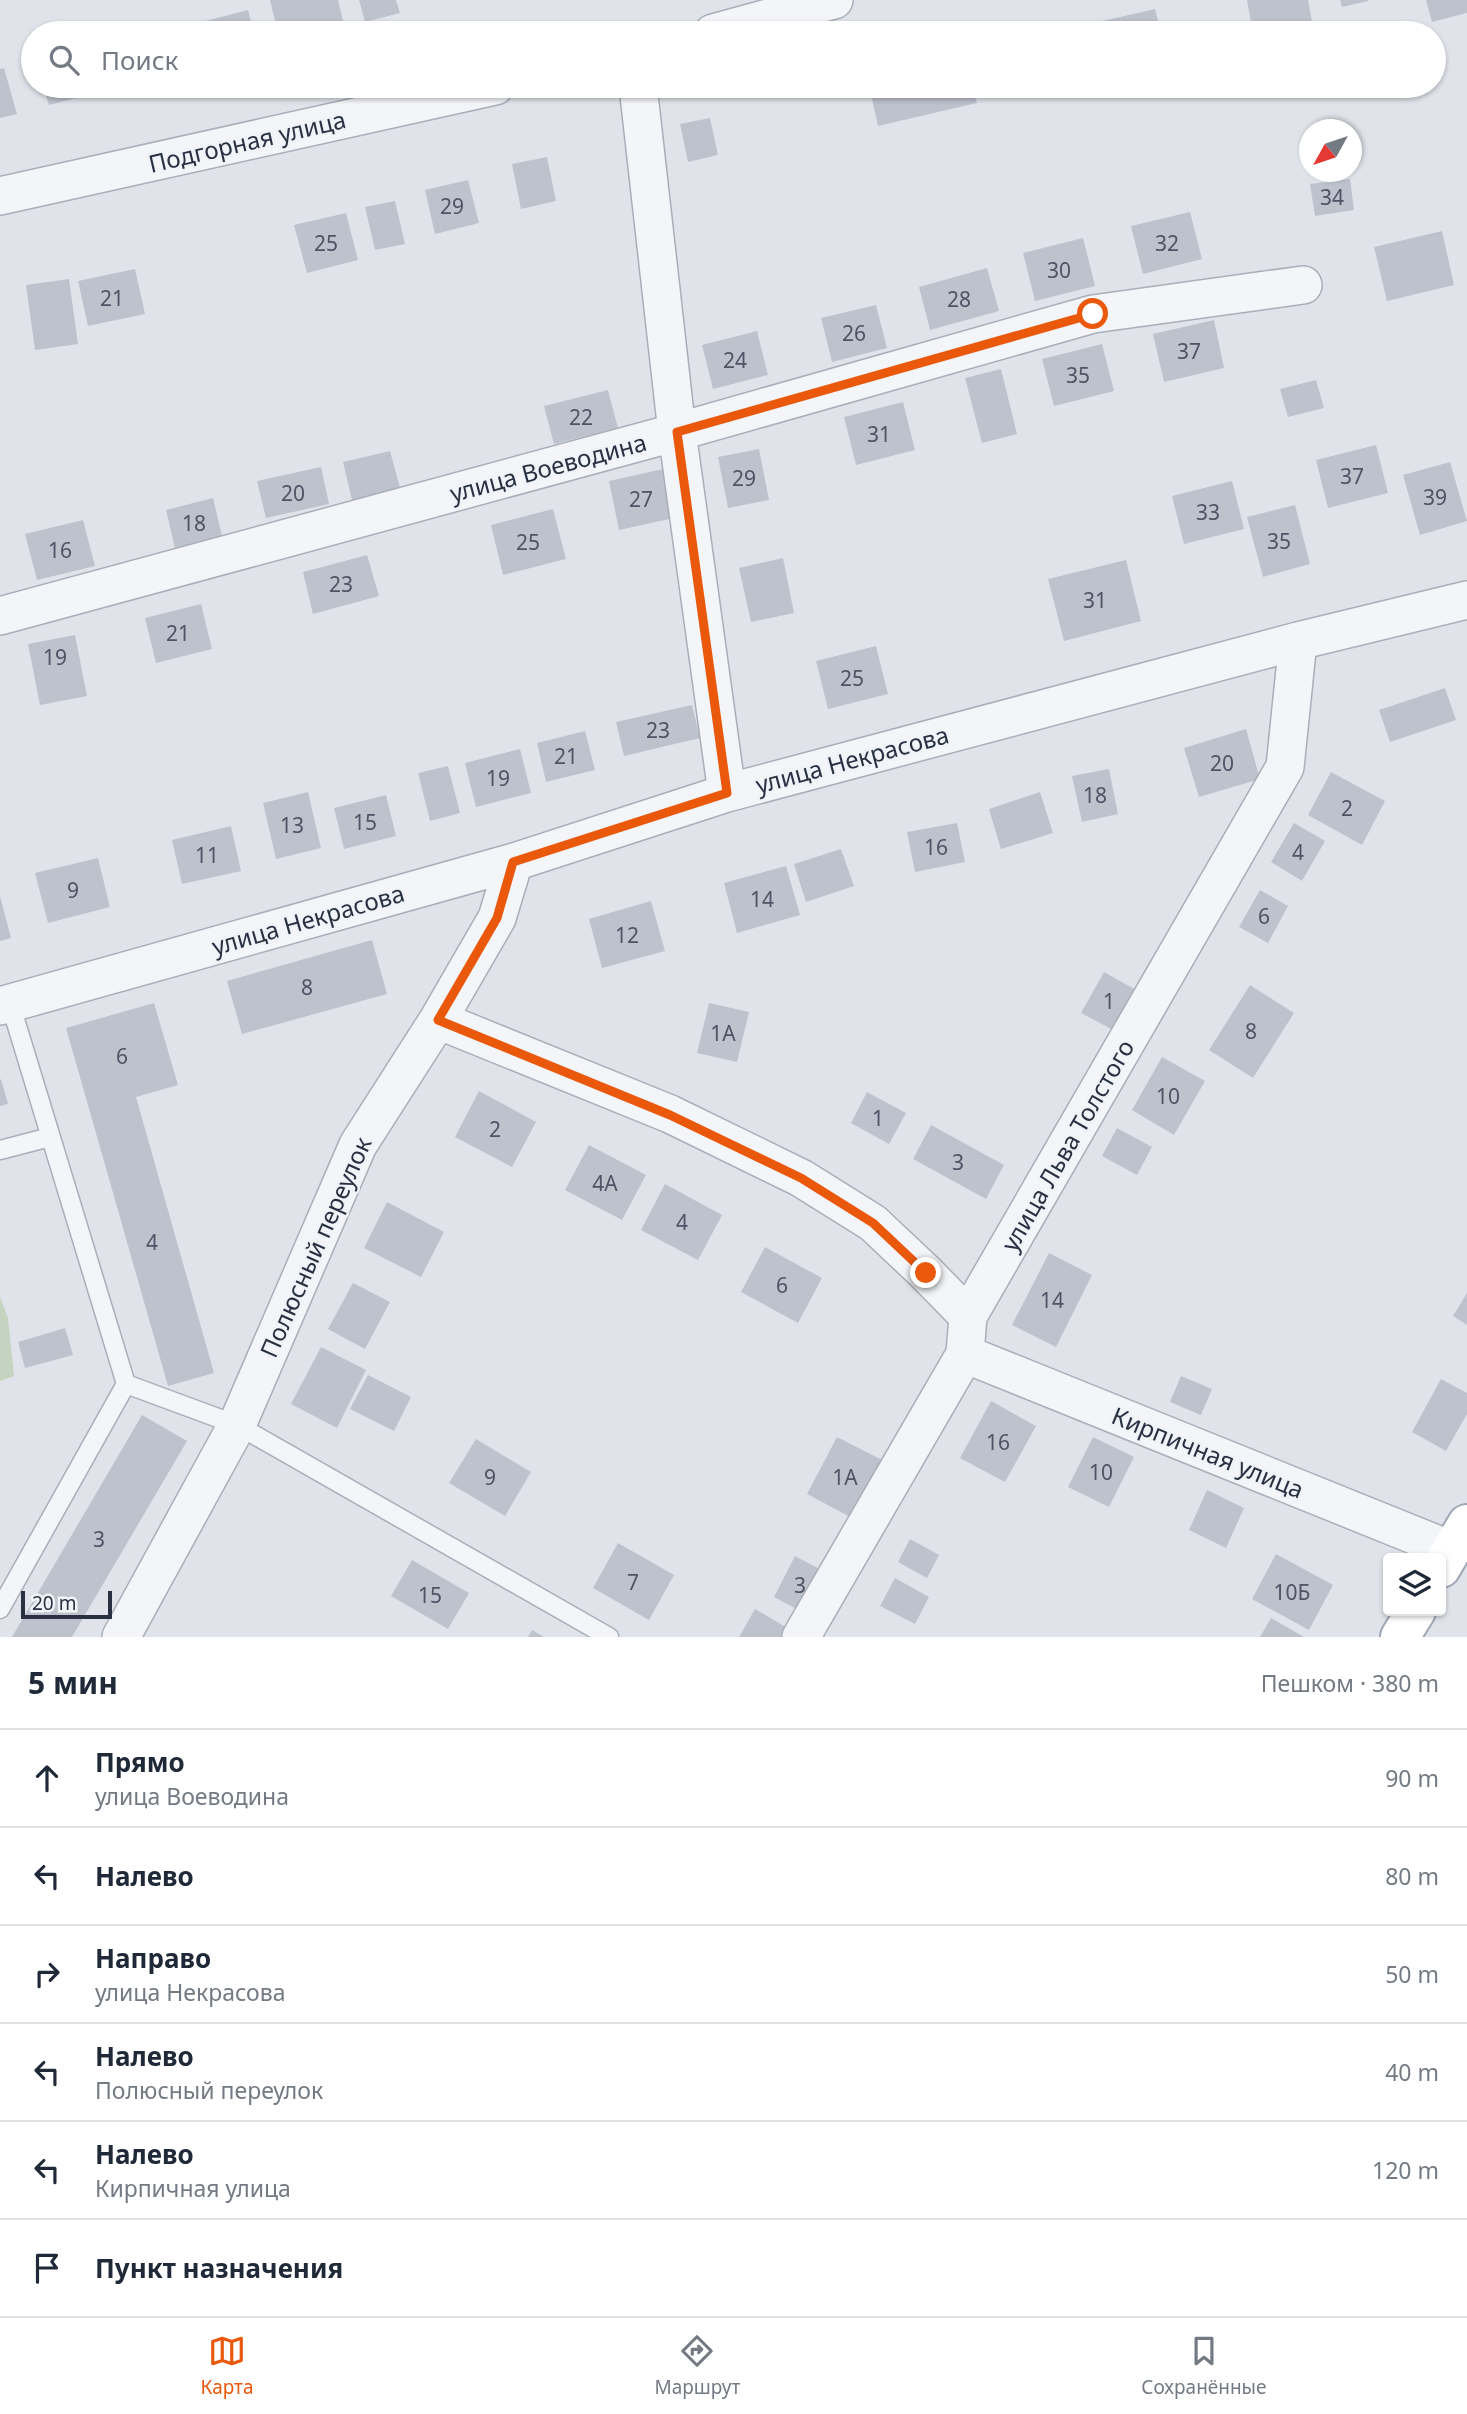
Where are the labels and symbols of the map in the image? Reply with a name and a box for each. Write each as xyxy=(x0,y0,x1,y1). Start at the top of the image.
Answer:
street label: Подгорная улица xyxy=(145,102,349,180)
north arrow xyxy=(1299,119,1362,182)
house number: 34 xyxy=(1320,183,1344,211)
house number: 29 xyxy=(440,192,464,220)
house number: 25 xyxy=(314,229,338,257)
house number: 32 xyxy=(1155,229,1179,257)
house number: 30 xyxy=(1047,256,1071,284)
house number: 21 xyxy=(100,284,124,312)
house number: 28 xyxy=(947,285,971,313)
route start xyxy=(1077,298,1108,329)
house number: 26 xyxy=(842,319,866,347)
house number: 37 xyxy=(1177,337,1201,365)
house number: 24 xyxy=(723,346,747,374)
house number: 35 xyxy=(1066,361,1090,389)
house number: 22 xyxy=(569,403,593,431)
house number: 31 xyxy=(867,420,891,448)
street label: улица Воеводина xyxy=(446,425,650,509)
house number: 37 xyxy=(1340,462,1364,490)
house number: 29 xyxy=(732,464,756,492)
house number: 20 xyxy=(281,479,305,507)
house number: 39 xyxy=(1423,483,1447,511)
house number: 27 xyxy=(629,485,653,513)
house number: 33 xyxy=(1196,498,1220,526)
house number: 18 xyxy=(182,509,206,537)
house number: 35 xyxy=(1267,527,1291,555)
house number: 25 xyxy=(516,528,540,556)
house number: 16 xyxy=(48,536,72,564)
house number: 23 xyxy=(329,570,353,598)
house number: 31 xyxy=(1083,586,1107,614)
house number: 21 xyxy=(166,619,190,647)
house number: 19 xyxy=(43,643,67,671)
house number: 25 xyxy=(840,664,864,692)
house number: 23 xyxy=(646,716,670,744)
street label: улица Некрасова xyxy=(752,717,952,801)
house number: 21 xyxy=(554,742,578,770)
house number: 20 xyxy=(1210,749,1234,777)
house number: 19 xyxy=(486,764,510,792)
house number: 18 xyxy=(1083,781,1107,809)
house number: 2 xyxy=(1341,794,1353,822)
house number: 15 xyxy=(353,808,377,836)
house number: 13 xyxy=(280,811,304,839)
house number: 16 xyxy=(924,833,948,861)
house number: 4 xyxy=(1292,838,1304,866)
house number: 11 xyxy=(195,841,219,869)
house number: 9 xyxy=(67,876,79,904)
street label: улица Некрасова xyxy=(208,876,408,962)
house number: 14 xyxy=(750,885,774,913)
house number: 6 xyxy=(1258,902,1270,930)
house number: 12 xyxy=(615,921,639,949)
house number: 8 xyxy=(301,973,313,1001)
house number: 1 xyxy=(1103,987,1115,1015)
house number: 8 xyxy=(1245,1017,1257,1045)
house number: 1А xyxy=(710,1019,736,1047)
street label: улица Льва Толстого xyxy=(993,1033,1141,1257)
house number: 6 xyxy=(116,1042,128,1070)
house number: 10 xyxy=(1156,1082,1180,1110)
house number: 1 xyxy=(872,1104,884,1132)
house number: 2 xyxy=(489,1115,501,1143)
street label: Полюсный переулок xyxy=(252,1131,379,1362)
house number: 3 xyxy=(952,1148,964,1176)
house number: 4А xyxy=(592,1169,618,1197)
house number: 4 xyxy=(676,1208,688,1236)
house number: 4 xyxy=(146,1228,158,1256)
route end xyxy=(910,1257,941,1288)
house number: 6 xyxy=(776,1271,788,1299)
house number: 14 xyxy=(1040,1286,1064,1314)
street label: Кирпичная улица xyxy=(1107,1398,1309,1506)
house number: 16 xyxy=(986,1428,1010,1456)
house number: 10 xyxy=(1089,1458,1113,1486)
house number: 9 xyxy=(484,1463,496,1491)
house number: 1А xyxy=(832,1463,858,1491)
house number: 3 xyxy=(93,1525,105,1553)
house number: 7 xyxy=(627,1568,639,1596)
house number: 3 xyxy=(794,1571,806,1599)
house number: 10Б xyxy=(1274,1578,1310,1606)
house number: 15 xyxy=(418,1581,442,1609)
scale bar xyxy=(21,1588,112,1620)

